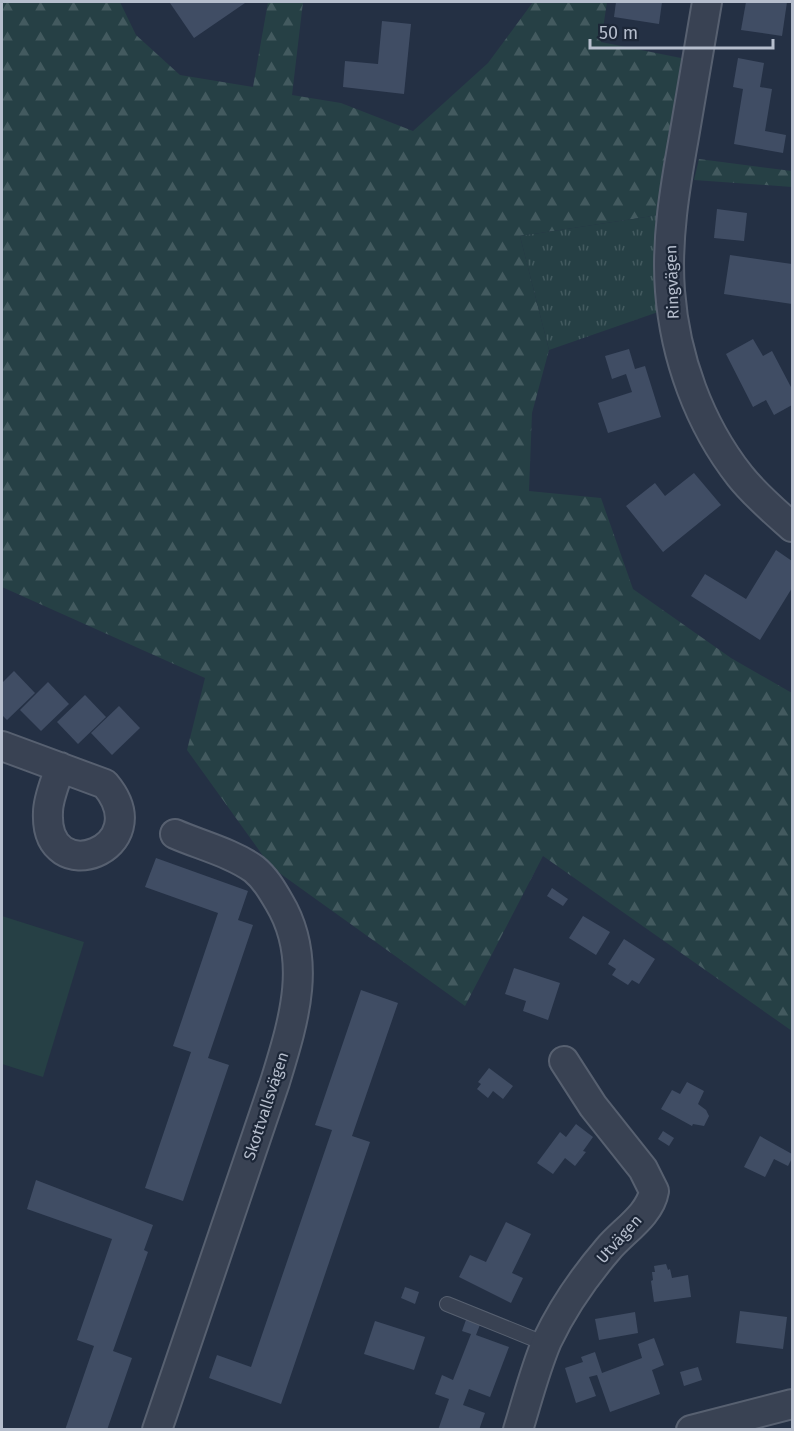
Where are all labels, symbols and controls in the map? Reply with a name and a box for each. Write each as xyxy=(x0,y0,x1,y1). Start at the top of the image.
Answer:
scale bar xyxy=(590,12,773,50)
text: 50 m xyxy=(599,22,638,44)
street label: Ringvägen xyxy=(661,245,683,319)
street label: Skottvallsvägen xyxy=(240,1050,292,1162)
street label: Utvägen xyxy=(592,1211,646,1267)

